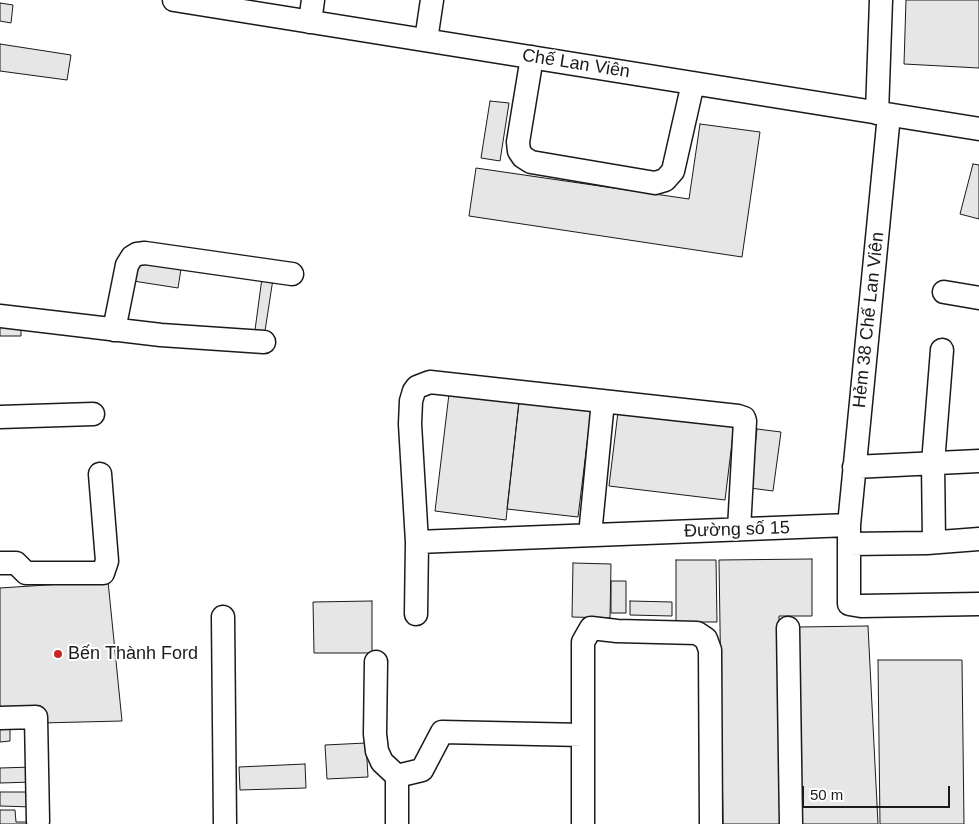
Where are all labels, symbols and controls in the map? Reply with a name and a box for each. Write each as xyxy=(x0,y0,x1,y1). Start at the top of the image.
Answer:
street label: Chế Lan Viên xyxy=(521,45,631,83)
street label: Hẻm 38 Chế Lan Viên xyxy=(849,231,889,409)
street label: Đường số 15 xyxy=(684,517,790,543)
place label: Bến Thành Ford xyxy=(68,643,198,665)
marker: Bến Thành Ford xyxy=(52,648,64,660)
scale bar xyxy=(804,776,952,808)
text: 50 m xyxy=(810,786,843,803)

